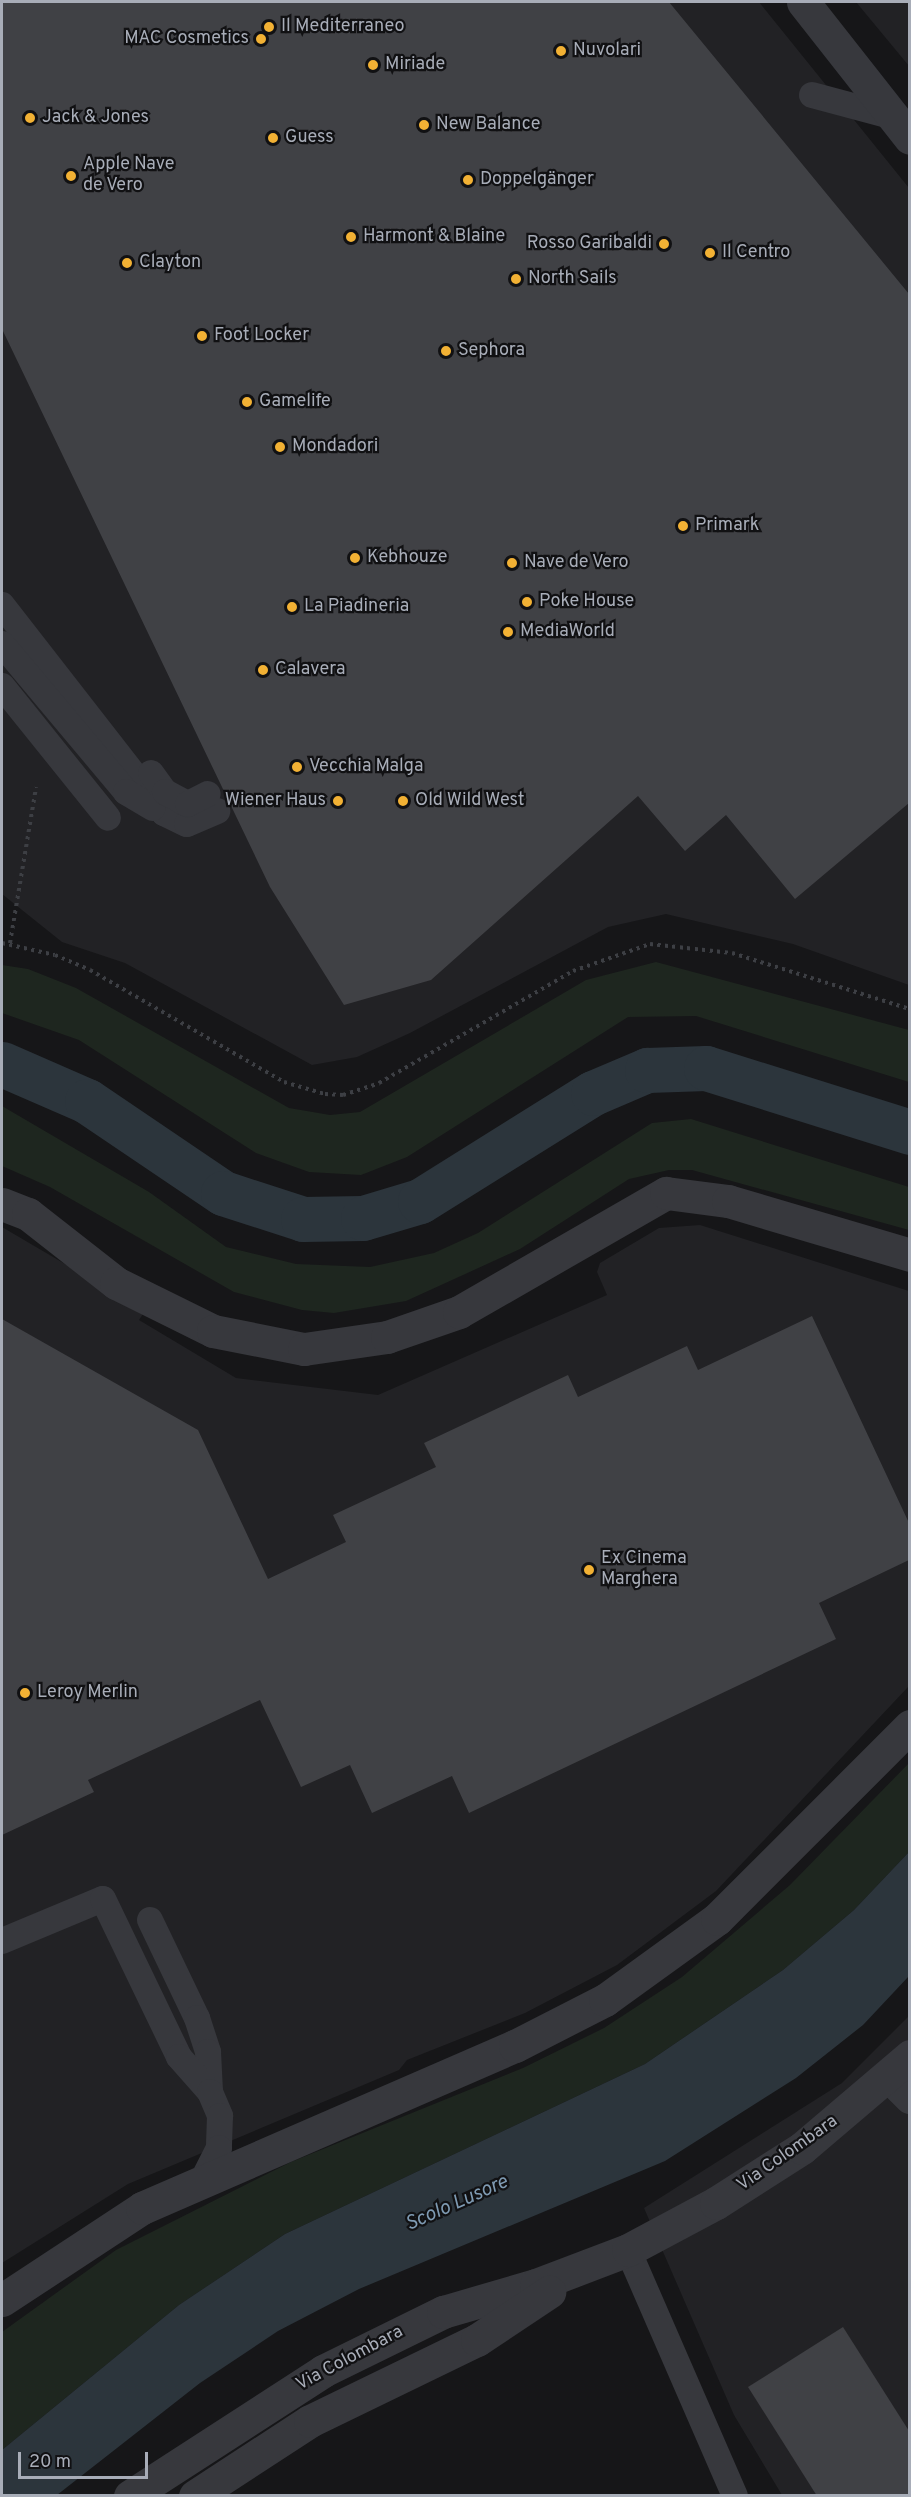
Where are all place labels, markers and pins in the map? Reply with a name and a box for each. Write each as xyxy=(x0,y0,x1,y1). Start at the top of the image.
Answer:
place label: Il Mediterraneo xyxy=(281,16,404,38)
marker: Il Mediterraneo xyxy=(262,20,276,34)
place label: MAC Cosmetics xyxy=(124,28,249,50)
marker: MAC Cosmetics xyxy=(254,32,268,46)
place label: Nuvolari xyxy=(573,40,641,62)
marker: Nuvolari xyxy=(554,44,568,58)
place label: Miriade xyxy=(385,54,445,76)
marker: Miriade xyxy=(366,58,380,72)
place label: Jack & Jones xyxy=(42,107,149,129)
marker: Jack & Jones xyxy=(23,111,37,125)
place label: New Balance xyxy=(436,114,540,136)
marker: New Balance xyxy=(417,118,431,132)
place label: Guess xyxy=(285,127,334,149)
marker: Guess xyxy=(266,131,280,145)
place label: Apple Nave de Vero xyxy=(83,155,175,198)
marker: Apple Nave de Vero xyxy=(64,169,78,183)
place label: Doppelgänger xyxy=(480,169,594,191)
marker: Doppelgänger xyxy=(461,173,475,187)
place label: Harmont & Blaine xyxy=(363,226,505,248)
marker: Harmont & Blaine xyxy=(344,230,358,244)
place label: Rosso Garibaldi xyxy=(527,233,652,255)
marker: Rosso Garibaldi xyxy=(657,237,671,251)
place label: Il Centro xyxy=(722,242,790,264)
marker: Il Centro xyxy=(703,246,717,260)
place label: Clayton xyxy=(139,252,201,274)
marker: Clayton xyxy=(120,256,134,270)
place label: North Sails xyxy=(528,268,617,290)
marker: North Sails xyxy=(509,272,523,286)
place label: Foot Locker xyxy=(214,325,309,347)
marker: Foot Locker xyxy=(195,329,209,343)
place label: Sephora xyxy=(458,340,525,362)
marker: Sephora xyxy=(439,344,453,358)
place label: Gamelife xyxy=(259,391,331,413)
marker: Gamelife xyxy=(240,395,254,409)
place label: Mondadori xyxy=(292,436,378,458)
marker: Mondadori xyxy=(273,440,287,454)
place label: Primark xyxy=(695,515,759,537)
marker: Primark xyxy=(676,519,690,533)
place label: Kebhouze xyxy=(367,547,447,569)
marker: Kebhouze xyxy=(348,551,362,565)
place label: Nave de Vero xyxy=(524,552,629,574)
marker: Nave de Vero xyxy=(505,556,519,570)
place label: Poke House xyxy=(539,591,634,613)
marker: Poke House xyxy=(520,595,534,609)
place label: La Piadineria xyxy=(304,596,409,618)
marker: La Piadineria xyxy=(285,600,299,614)
place label: MediaWorld xyxy=(520,621,615,643)
marker: MediaWorld xyxy=(501,625,515,639)
place label: Calavera xyxy=(275,659,345,681)
marker: Calavera xyxy=(256,663,270,677)
place label: Vecchia Malga xyxy=(309,756,423,778)
marker: Vecchia Malga xyxy=(290,760,304,774)
place label: Wiener Haus xyxy=(225,790,326,812)
place label: Old Wild West xyxy=(415,790,525,812)
marker: Wiener Haus xyxy=(331,794,345,808)
marker: Old Wild West xyxy=(396,794,410,808)
place label: Ex Cinema Marghera xyxy=(601,1549,687,1592)
marker: Ex Cinema Marghera xyxy=(582,1563,596,1577)
place label: Leroy Merlin xyxy=(37,1682,138,1704)
marker: Leroy Merlin xyxy=(18,1686,32,1700)

